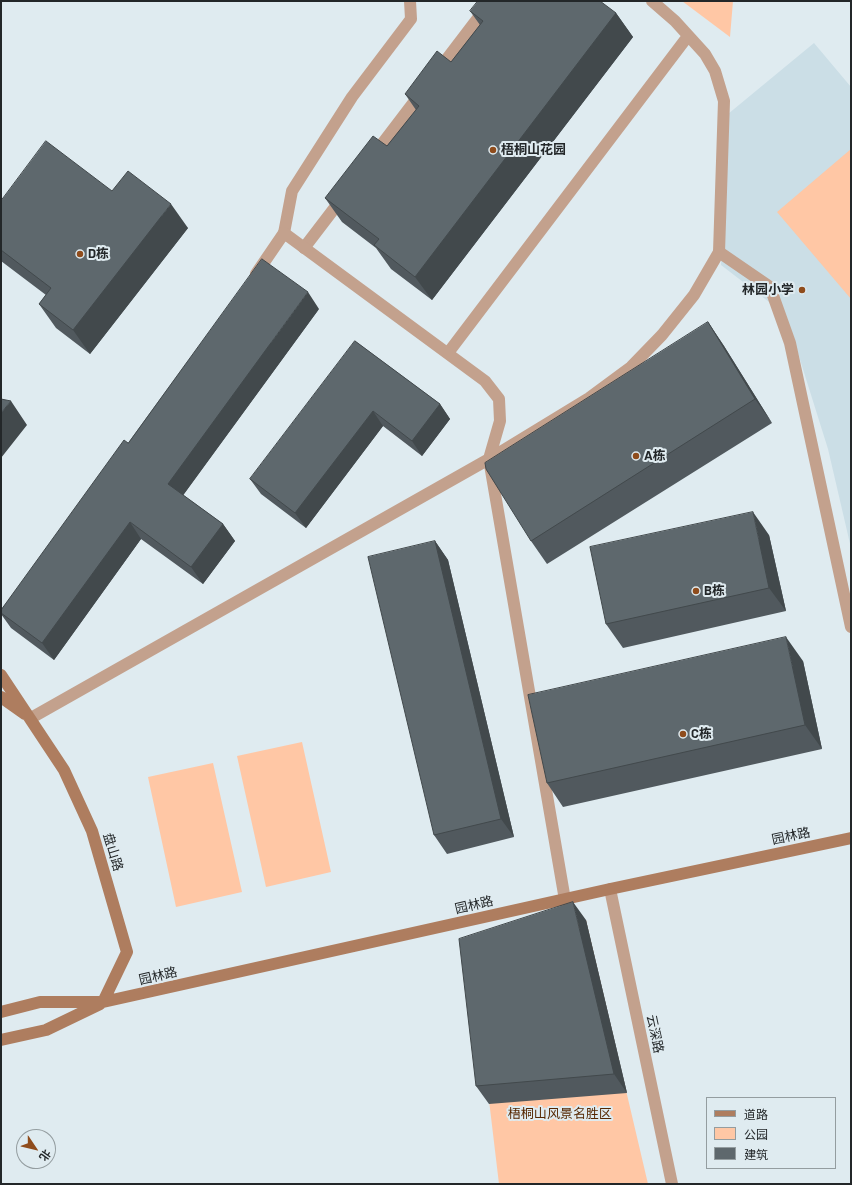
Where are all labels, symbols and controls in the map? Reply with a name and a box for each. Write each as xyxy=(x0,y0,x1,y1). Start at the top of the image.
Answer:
place label: 梧桐山花园 xyxy=(501,142,566,158)
marker: 梧桐山花园 xyxy=(488,145,498,155)
place label: D栋 xyxy=(88,246,109,262)
marker: D栋 xyxy=(75,249,85,259)
place label: 林园小学 xyxy=(742,282,794,298)
marker: 林园小学 xyxy=(797,285,807,295)
place label: A栋 xyxy=(644,448,666,464)
marker: A栋 xyxy=(631,451,641,461)
place label: B栋 xyxy=(704,583,725,599)
marker: B栋 xyxy=(691,586,701,596)
place label: C栋 xyxy=(691,726,712,742)
marker: C栋 xyxy=(678,729,688,739)
street label: 园林路 xyxy=(770,824,812,848)
street label: 盘山路 xyxy=(100,831,126,873)
street label: 园林路 xyxy=(453,893,495,917)
street label: 园林路 xyxy=(137,964,179,988)
street label: 云深路 xyxy=(643,1013,667,1055)
legend xyxy=(706,1097,836,1169)
park label: 梧桐山风景名胜区 xyxy=(508,1106,612,1122)
text: 道路 xyxy=(744,1107,768,1121)
text: 公园 xyxy=(744,1127,768,1141)
north arrow xyxy=(16,1129,56,1169)
text: 北 xyxy=(37,1147,54,1164)
text: 建筑 xyxy=(744,1147,768,1161)

